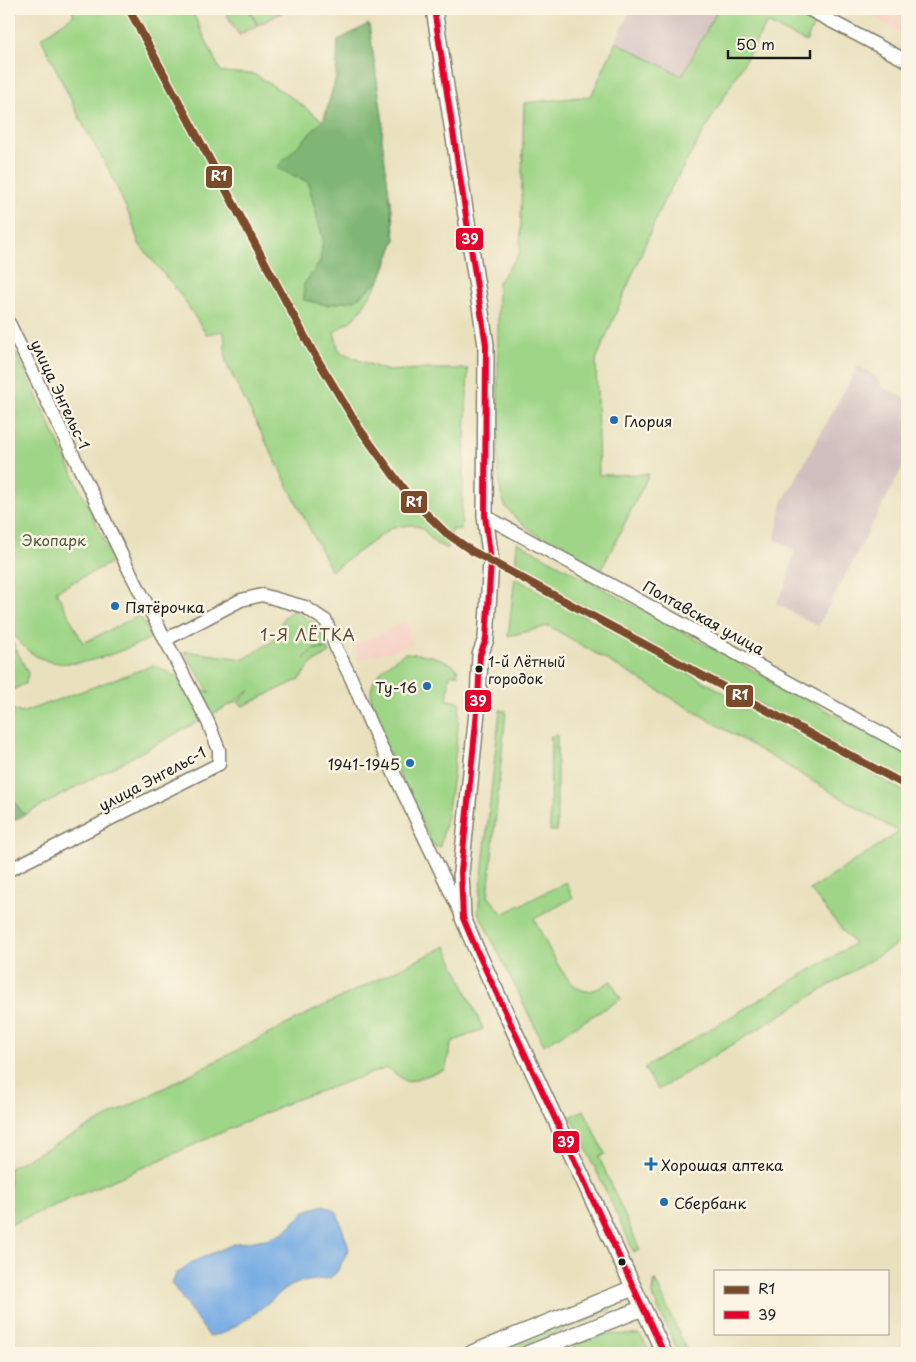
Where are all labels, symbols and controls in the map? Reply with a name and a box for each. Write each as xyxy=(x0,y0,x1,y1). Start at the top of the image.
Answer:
scale bar xyxy=(728,28,811,60)
text: 50 m xyxy=(736,32,775,55)
line badge: R1 xyxy=(205,165,233,189)
text: R1 xyxy=(211,165,228,186)
line badge: 39 xyxy=(455,227,484,251)
text: 39 xyxy=(461,228,479,249)
street label: улица Энгельс-1 xyxy=(25,335,97,453)
place label: Глория xyxy=(624,409,672,432)
marker: Глория xyxy=(608,414,620,426)
line badge: R1 xyxy=(400,490,428,514)
text: R1 xyxy=(406,491,423,512)
park label: Экопарк xyxy=(22,528,86,551)
street label: Полтавская улица xyxy=(639,574,769,660)
place label: Пятёрочка xyxy=(125,595,205,618)
marker: Пятёрочка xyxy=(109,600,121,612)
district label: 1-Я ЛЁТКА xyxy=(260,622,356,646)
place label: 1-й Лётный городок xyxy=(488,651,566,689)
marker: 1-й Лётный городок xyxy=(474,664,484,674)
place label: Ту-16 xyxy=(375,675,417,698)
marker: Ту-16 xyxy=(421,680,433,692)
line badge: R1 xyxy=(725,684,754,708)
text: R1 xyxy=(732,684,749,705)
line badge: 39 xyxy=(464,689,492,713)
text: 39 xyxy=(469,690,487,711)
street label: улица Энгельс-1 xyxy=(94,740,210,816)
place label: 1941-1945 xyxy=(328,752,400,775)
marker: 1941-1945 xyxy=(404,757,416,769)
line badge: 39 xyxy=(552,1130,580,1154)
text: 39 xyxy=(557,1131,575,1152)
place label: Хорошая аптека xyxy=(661,1153,784,1176)
marker: Хорошая аптека xyxy=(645,1158,657,1170)
place label: Сбербанк xyxy=(674,1191,746,1214)
marker: Сбербанк xyxy=(658,1196,670,1208)
unlabelled marker xyxy=(617,1257,627,1267)
legend xyxy=(714,1270,888,1334)
text: R1 xyxy=(758,1276,775,1299)
text: 39 xyxy=(758,1302,776,1325)

